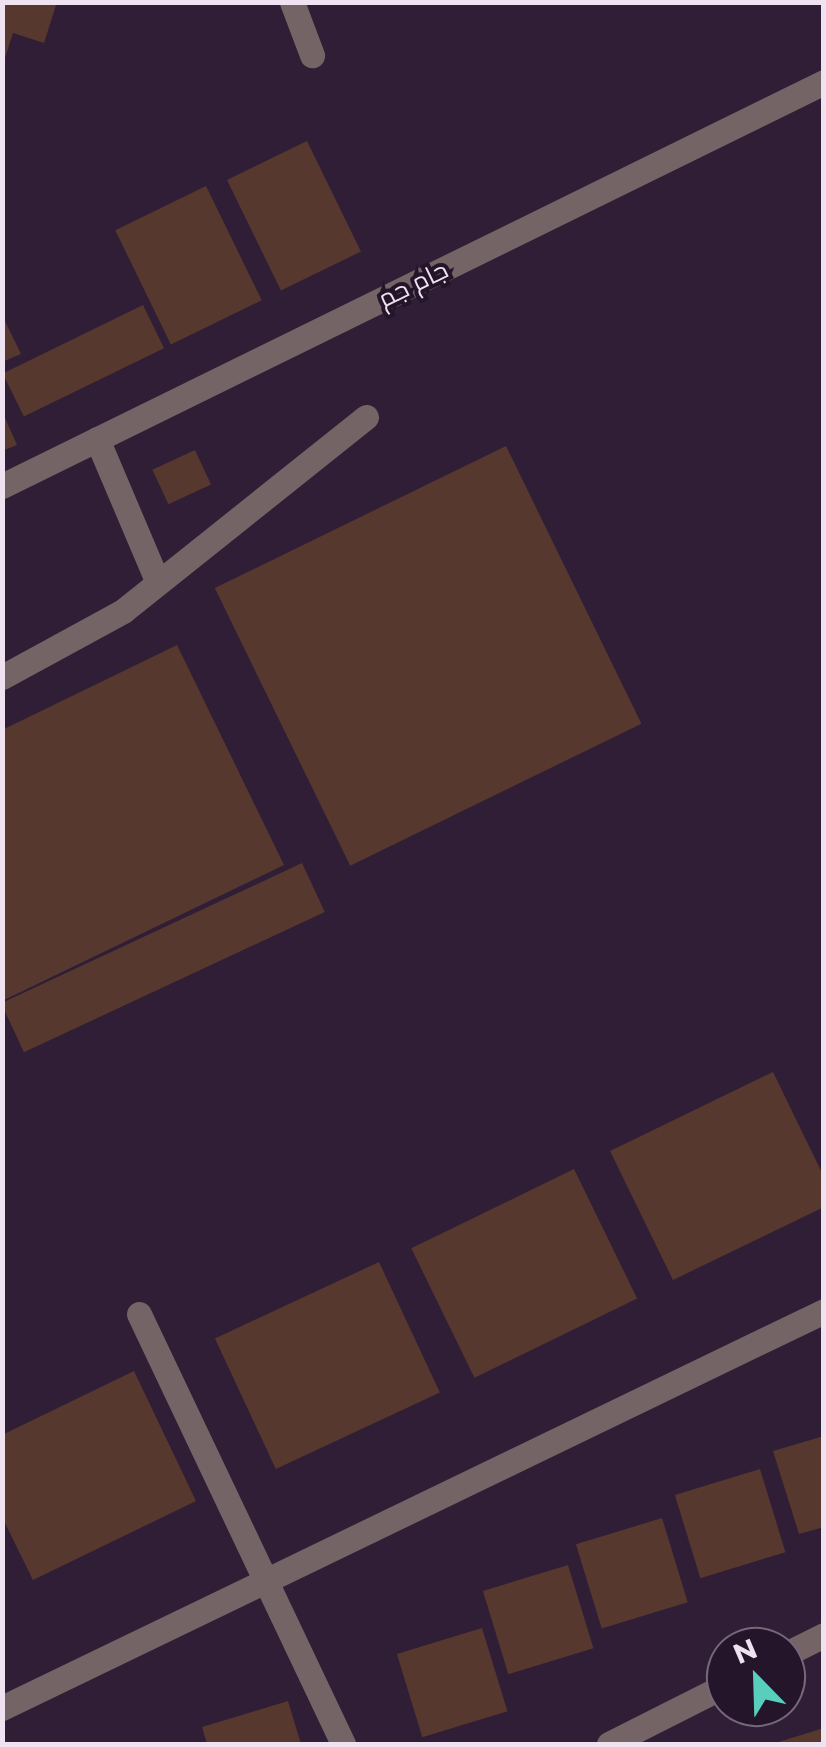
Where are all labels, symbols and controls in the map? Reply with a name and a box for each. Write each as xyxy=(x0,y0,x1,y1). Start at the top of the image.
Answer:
street label: جام جم xyxy=(373,254,453,314)
north arrow xyxy=(706,1627,806,1727)
text: N xyxy=(728,1631,762,1671)

